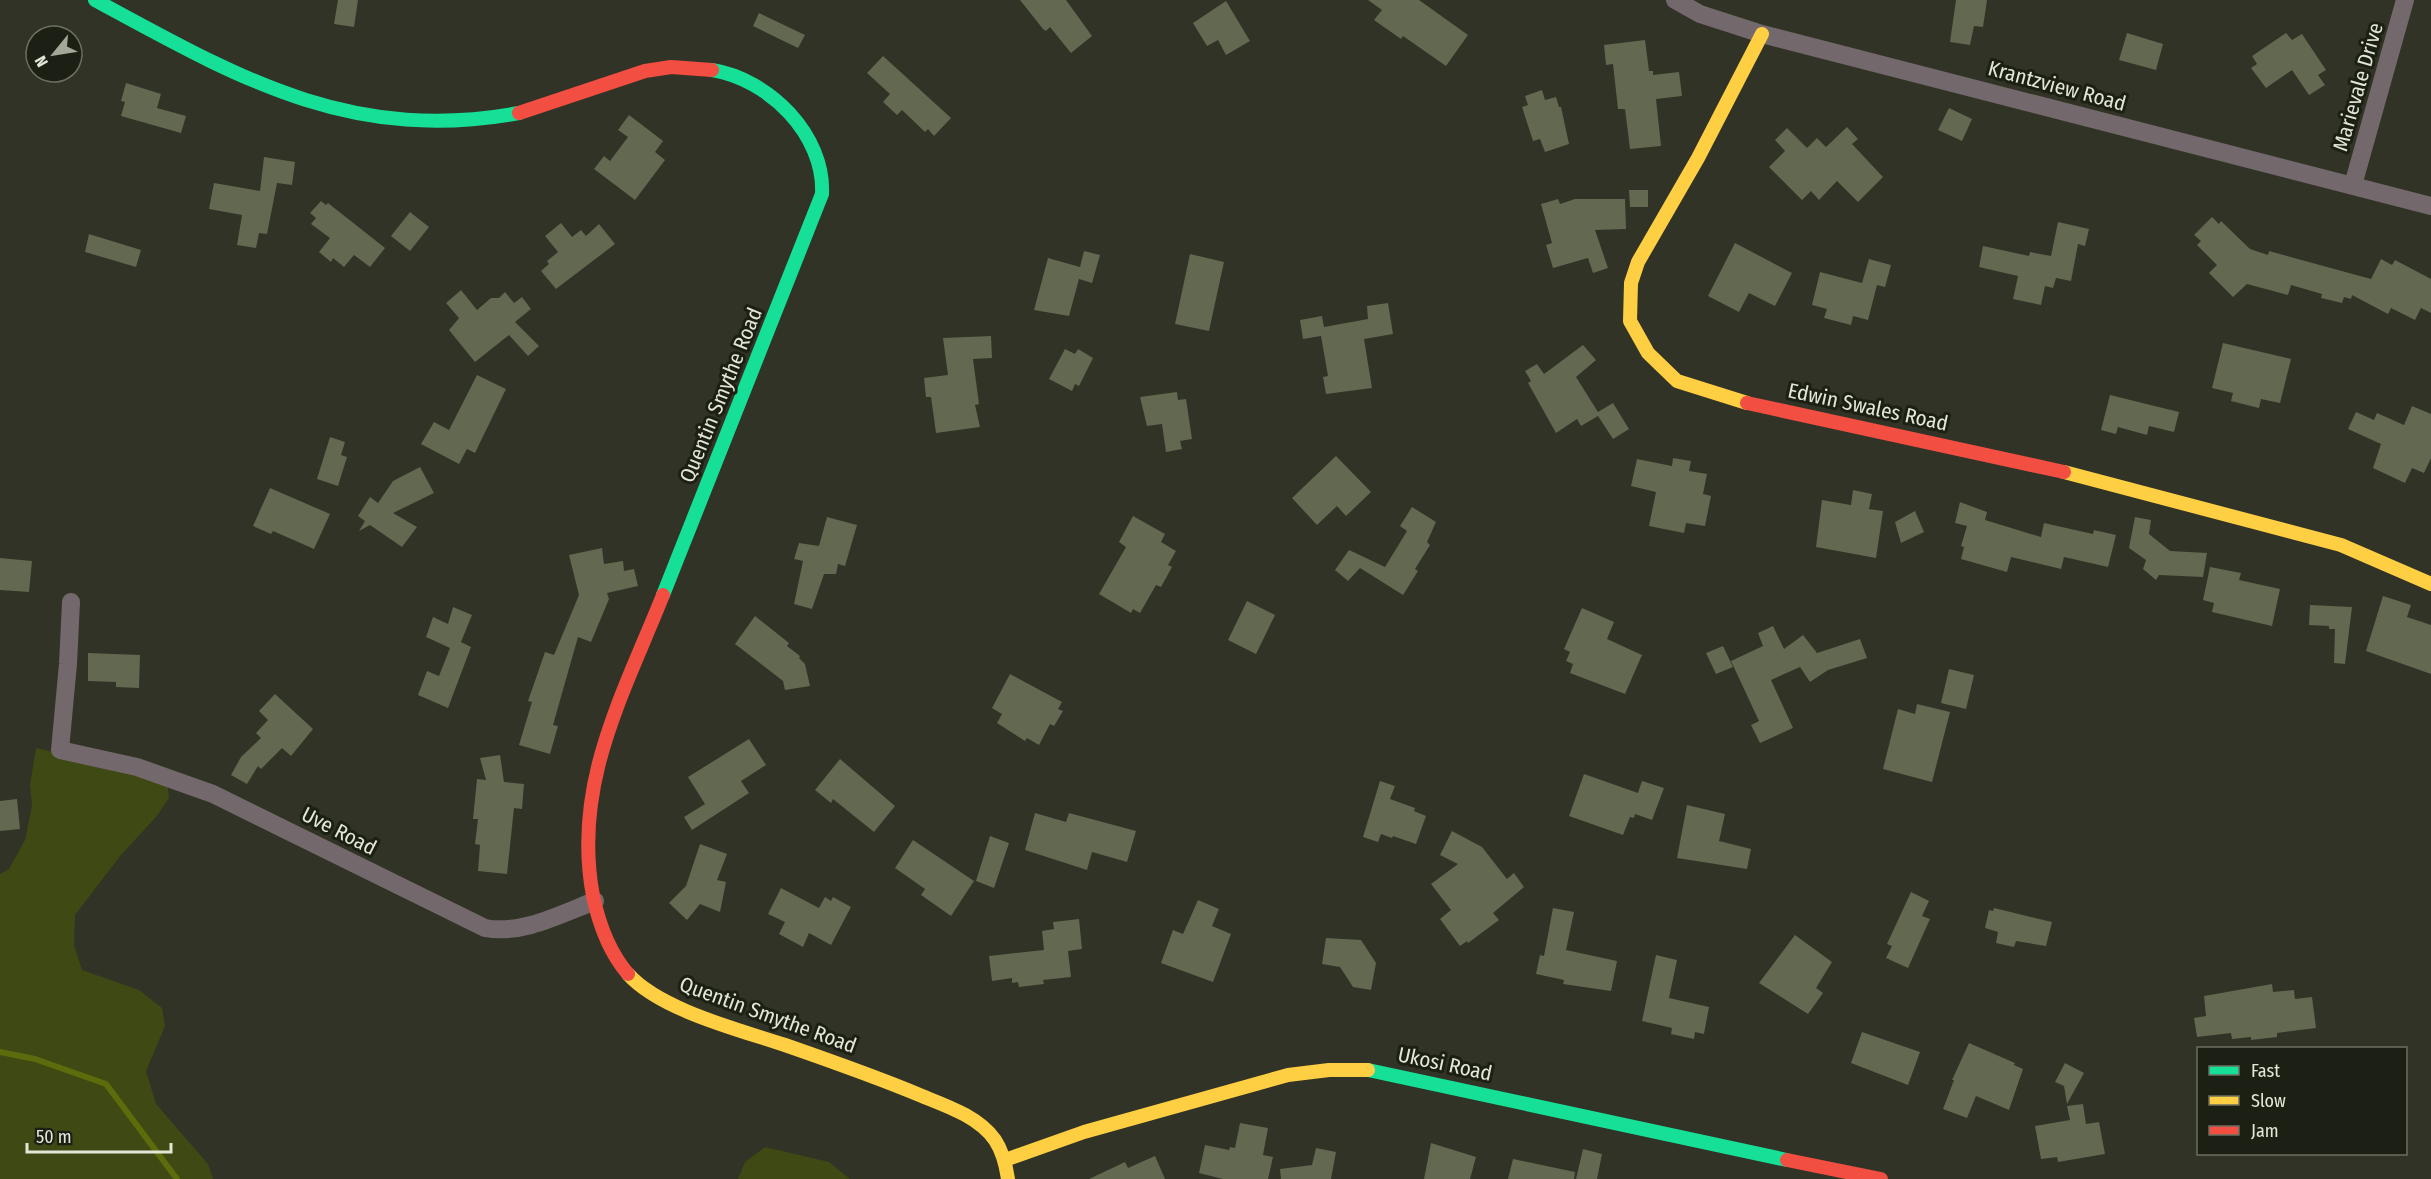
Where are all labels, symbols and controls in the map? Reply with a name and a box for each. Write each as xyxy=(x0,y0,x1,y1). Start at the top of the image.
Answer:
street label: Marievale Drive xyxy=(2327,20,2389,154)
north arrow xyxy=(24,24,84,84)
text: N xyxy=(31,52,52,70)
street label: Krantzview Road xyxy=(1985,55,2129,117)
street label: Quentin Smythe Road xyxy=(674,304,768,486)
street label: Edwin Swales Road xyxy=(1786,377,1950,437)
street label: Uve Road xyxy=(297,801,381,861)
street label: Quentin Smythe Road xyxy=(676,971,860,1059)
street label: Ukosi Road xyxy=(1395,1041,1495,1087)
legend xyxy=(2197,1047,2407,1155)
text: Fast xyxy=(2251,1060,2280,1082)
text: Slow xyxy=(2251,1090,2286,1112)
scale bar xyxy=(27,1116,171,1154)
text: Jam xyxy=(2251,1120,2279,1142)
text: 50 m xyxy=(36,1126,72,1148)

